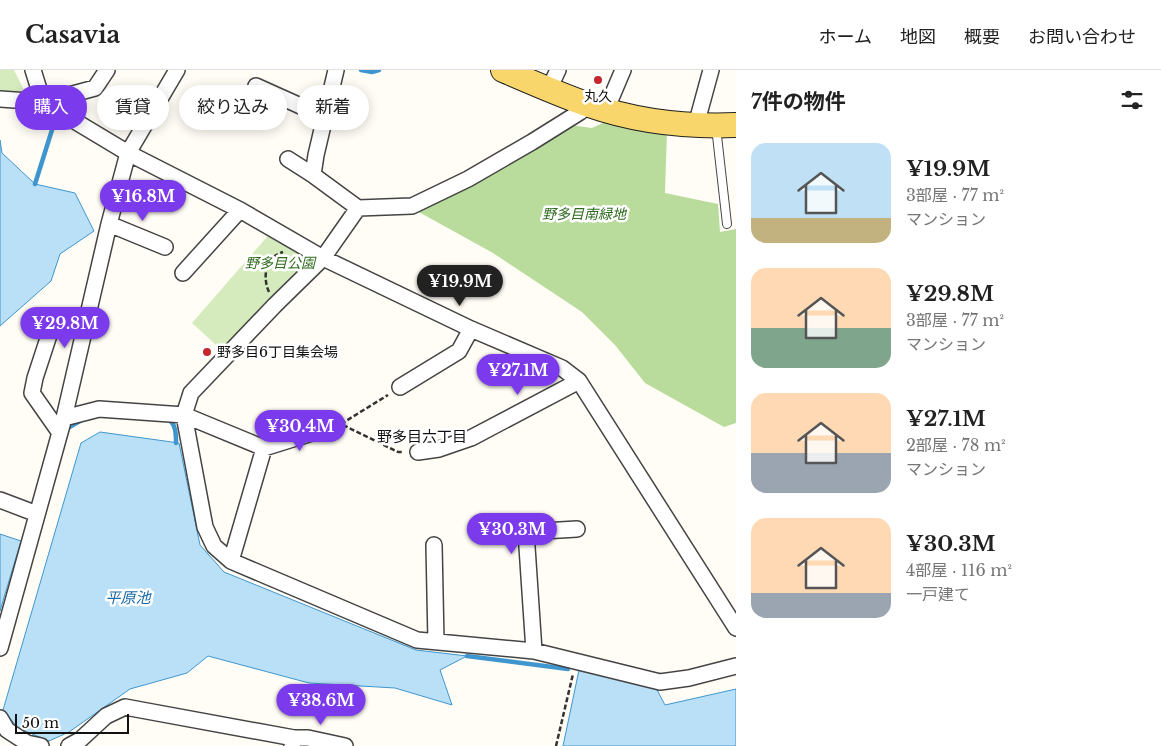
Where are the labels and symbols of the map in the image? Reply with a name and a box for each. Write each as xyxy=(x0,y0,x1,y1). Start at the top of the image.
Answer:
marker: 丸久 xyxy=(592,74,604,86)
place label: 丸久 xyxy=(584,87,612,105)
pin: ¥16.8M xyxy=(102,180,184,222)
park label: 野多目南緑地 xyxy=(542,205,628,223)
park label: 野多目公園 xyxy=(245,254,317,272)
pin: ¥19.9M xyxy=(419,264,501,307)
pin: ¥29.8M xyxy=(24,306,106,349)
place label: 野多目6丁目集会場 xyxy=(217,343,338,361)
marker: 野多目6丁目集会場 xyxy=(201,346,213,358)
pin: ¥27.1M xyxy=(477,354,559,396)
pin: ¥30.4M xyxy=(259,410,341,452)
district label: 野多目六丁目 xyxy=(377,427,467,446)
pin: ¥30.3M xyxy=(471,512,553,555)
water label: 平原池 xyxy=(105,588,152,607)
pin: ¥38.6M xyxy=(280,684,362,726)
scale bar xyxy=(15,711,129,734)

